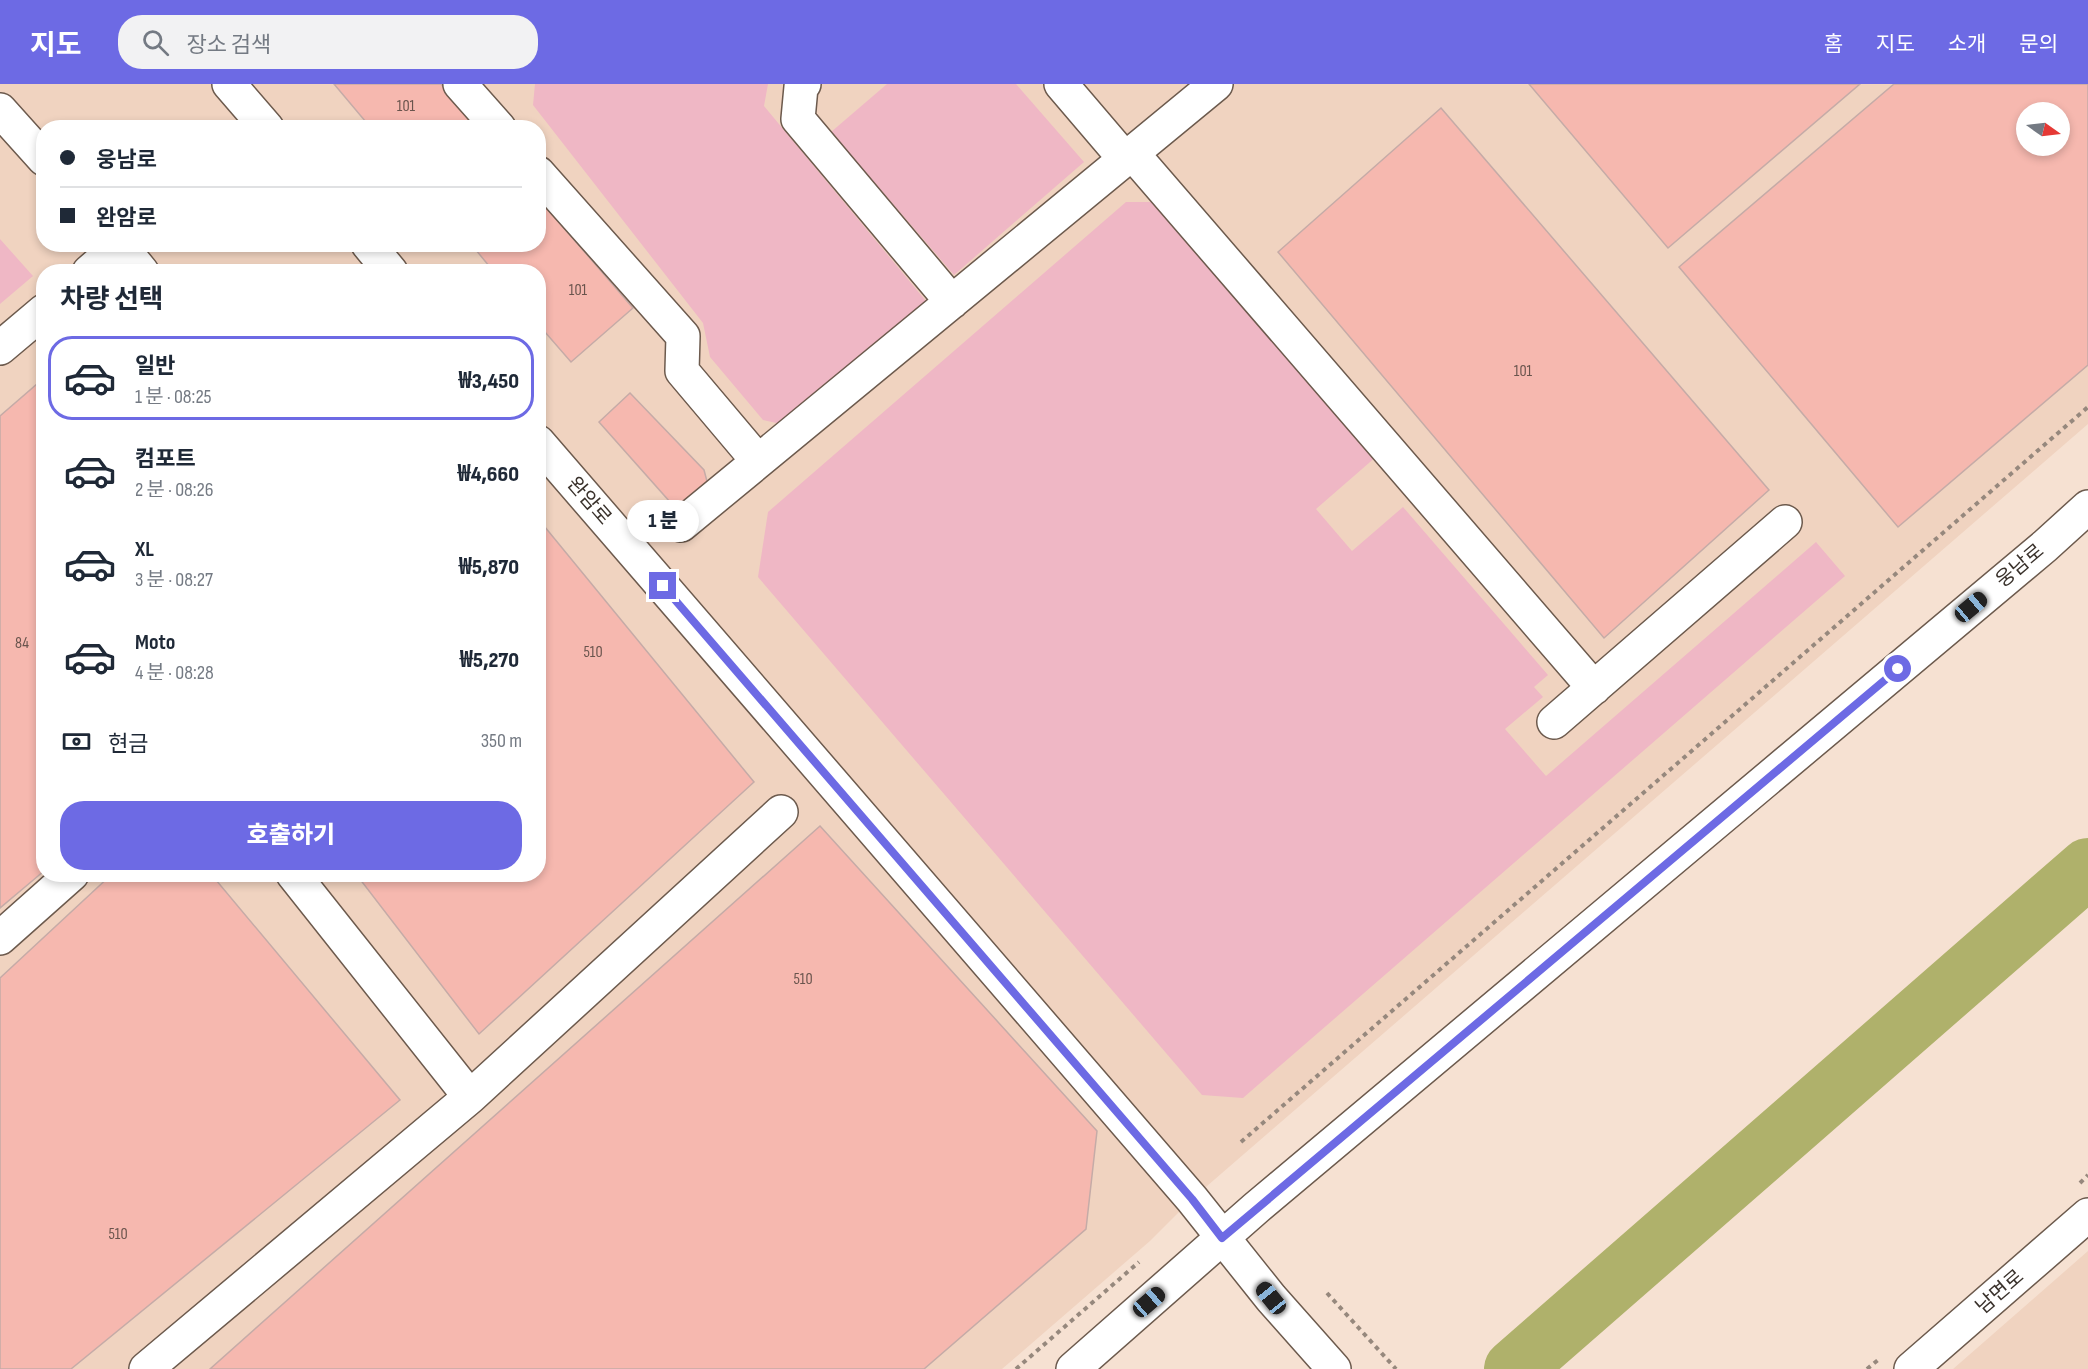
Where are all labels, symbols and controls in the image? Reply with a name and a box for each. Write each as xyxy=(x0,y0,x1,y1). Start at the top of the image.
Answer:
search box xyxy=(118,15,538,69)
icon: search xyxy=(139,26,172,59)
text: 지도 xyxy=(30,29,82,62)
text: 장소 검색 xyxy=(187,32,271,59)
text: 홈 xyxy=(1824,32,1843,57)
text: 지도 xyxy=(1876,32,1915,57)
text: 소개 xyxy=(1948,32,1986,57)
text: 문의 xyxy=(2019,32,2058,57)
house number: 101 xyxy=(397,97,416,116)
north arrow xyxy=(2016,102,2070,156)
map controls xyxy=(2016,102,2070,156)
text: 웅남로 xyxy=(96,147,157,174)
text: 완암로 xyxy=(96,205,157,232)
house number: 101 xyxy=(569,281,588,300)
text: 차량 선택 xyxy=(60,284,164,316)
icon: car xyxy=(63,351,117,405)
text: 일반 xyxy=(135,353,175,380)
house number: 101 xyxy=(1514,362,1533,381)
text: ₩3,450 xyxy=(459,368,519,395)
text: 1 분 · 08:25 xyxy=(135,385,212,409)
icon: car xyxy=(63,444,117,498)
text: 컴포트 xyxy=(135,446,196,473)
text: ₩4,660 xyxy=(457,461,519,488)
street label: 완암로 xyxy=(562,472,616,530)
text: 2 분 · 08:26 xyxy=(135,478,214,502)
callout: 1 분 xyxy=(627,499,699,541)
text: 1 분 xyxy=(648,509,678,533)
text: XL xyxy=(135,536,154,563)
icon: car xyxy=(63,537,117,591)
street label: 웅남로 xyxy=(1991,539,2049,593)
text: ₩5,870 xyxy=(459,554,519,581)
text: 3 분 · 08:27 xyxy=(135,568,213,592)
route end xyxy=(649,572,676,599)
car xyxy=(1951,589,1991,625)
text: Moto xyxy=(135,629,175,656)
icon: car xyxy=(63,630,117,684)
house number: 84 xyxy=(15,634,29,653)
house number: 510 xyxy=(583,643,603,662)
text: ₩5,270 xyxy=(460,647,519,674)
route start xyxy=(1884,655,1911,682)
text: 4 분 · 08:28 xyxy=(135,661,214,685)
icon: cash xyxy=(60,725,93,758)
text: 350 m xyxy=(481,729,522,753)
text: 현금 xyxy=(108,731,148,758)
button: 호출하기 xyxy=(60,801,522,870)
house number: 510 xyxy=(793,970,813,989)
house number: 510 xyxy=(108,1225,128,1244)
street label: 남면로 xyxy=(1971,1265,2029,1319)
car xyxy=(1253,1278,1289,1318)
car xyxy=(1130,1283,1168,1321)

